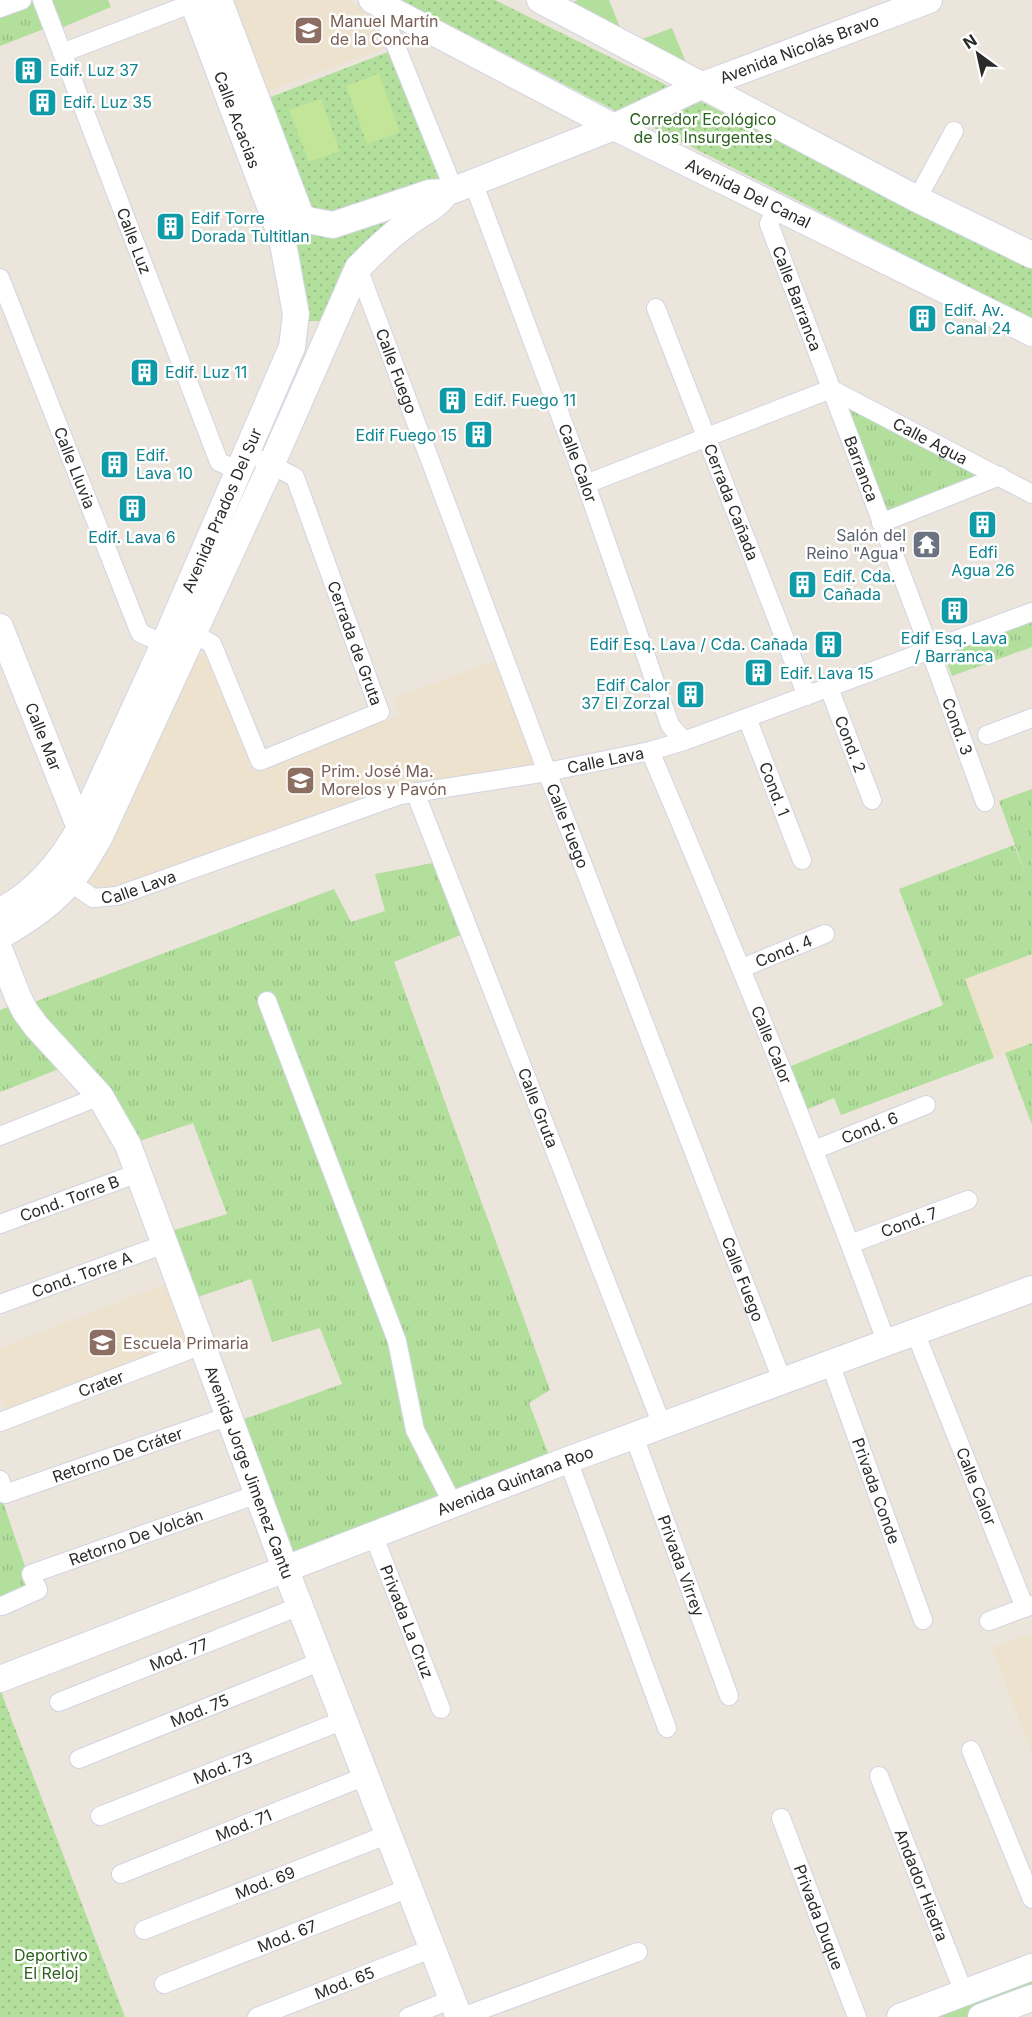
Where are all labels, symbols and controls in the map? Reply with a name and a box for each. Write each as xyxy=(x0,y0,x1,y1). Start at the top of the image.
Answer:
street label: Avenida Nicolás Bravo xyxy=(717,10,882,88)
place label: Manuel Martín de la Concha xyxy=(330,11,438,49)
school or university icon: Manuel Martín de la Concha xyxy=(293,14,325,46)
north arrow xyxy=(948,24,1008,84)
text: N xyxy=(959,30,980,53)
building icon: Edif. Luz 37 xyxy=(13,54,45,86)
place label: Edif. Luz 37 xyxy=(50,60,138,80)
street label: Calle Acacias xyxy=(210,68,265,171)
building icon: Edif. Luz 35 xyxy=(26,86,58,118)
place label: Edif. Luz 35 xyxy=(63,92,152,112)
park label: Corredor Ecológico de los Insurgentes xyxy=(630,109,776,147)
street label: Avenida Del Canal xyxy=(682,154,814,232)
street label: Calle Luz xyxy=(113,205,156,277)
place label: Edif Torre Dorada Tultitlan xyxy=(191,208,310,246)
building icon: Edif Torre Dorada Tultitlan xyxy=(154,211,186,243)
street label: Calle Barranca xyxy=(768,243,826,354)
place label: Edif. Av. Canal 24 xyxy=(944,300,1011,338)
building icon: Edif. Av. Canal 24 xyxy=(907,303,939,335)
street label: Calle Fuego xyxy=(372,326,422,416)
building icon: Edif. Luz 11 xyxy=(128,356,160,388)
place label: Edif. Luz 11 xyxy=(165,362,247,382)
building icon: Edif. Fuego 11 xyxy=(437,384,469,416)
place label: Edif. Fuego 11 xyxy=(474,390,576,410)
street label: Calle Agua xyxy=(889,413,971,469)
building icon: Edif Fuego 15 xyxy=(462,419,494,451)
street label: Calle Calor xyxy=(554,421,602,505)
street label: Calle Lluvia xyxy=(50,424,100,512)
street label: Avenida Prados Del Sur xyxy=(177,425,266,595)
place label: Edif Fuego 15 xyxy=(355,425,457,445)
street label: Barranca xyxy=(840,433,883,504)
street label: Cerrada Cañada xyxy=(700,441,763,563)
place label: Edif. Lava 10 xyxy=(136,445,193,483)
building icon: Edif. Lava 10 xyxy=(99,448,131,480)
building icon: Edif. Lava 6 xyxy=(116,493,148,525)
building icon: Edfi Agua 26 xyxy=(967,508,999,540)
place label: Salón del Reino "Agua" xyxy=(806,525,906,563)
place label: Edif. Lava 6 xyxy=(88,527,176,547)
temple icon: Salón del Reino "Agua" xyxy=(911,528,943,560)
place label: Edfi Agua 26 xyxy=(951,542,1015,580)
place label: Edif. Cda. Cañada xyxy=(823,566,896,604)
building icon: Edif. Cda. Cañada xyxy=(786,569,818,601)
street label: Cerrada de Gruta xyxy=(323,578,387,708)
building icon: Edif Esq. Lava / Barranca xyxy=(938,594,970,626)
building icon: Edif Esq. Lava / Cda. Cañada xyxy=(813,628,845,660)
place label: Edif Esq. Lava / Barranca xyxy=(901,628,1007,666)
place label: Edif Esq. Lava / Cda. Cañada xyxy=(589,634,808,654)
building icon: Edif. Lava 15 xyxy=(743,657,775,689)
place label: Edif. Lava 15 xyxy=(780,663,874,683)
place label: Edif Calor 37 El Zorzal xyxy=(581,675,670,713)
building icon: Edif Calor 37 El Zorzal xyxy=(675,678,707,710)
street label: Cond. 3 xyxy=(938,695,977,758)
street label: Calle Mar xyxy=(21,700,66,774)
street label: Cond. 2 xyxy=(831,713,870,775)
street label: Calle Lava xyxy=(565,743,646,778)
street label: Cond. 1 xyxy=(755,759,794,819)
place label: Prim. José Ma. Morelos y Pavón xyxy=(321,761,447,799)
school or university icon: Prim. José Ma. Morelos y Pavón xyxy=(284,764,316,796)
street label: Calle Fuego xyxy=(542,781,593,871)
street label: Calle Lava xyxy=(100,866,179,907)
street label: Cond. 4 xyxy=(752,930,815,972)
street label: Calle Calor xyxy=(747,1003,796,1087)
street label: Calle Gruta xyxy=(514,1065,563,1151)
street label: Cond. 6 xyxy=(838,1107,901,1148)
street label: Cond. Torre B xyxy=(17,1171,122,1226)
street label: Cond. 7 xyxy=(878,1202,940,1242)
street label: Calle Fuego xyxy=(718,1234,768,1324)
street label: Cond. Torre A xyxy=(29,1247,135,1302)
school or university icon: Escuela Primaria xyxy=(86,1327,118,1359)
place label: Escuela Primaria xyxy=(123,1333,249,1353)
street label: Avenida Jorge Jimenez Cantu xyxy=(201,1363,298,1582)
street label: Crater xyxy=(75,1366,127,1401)
street label: Retorno De Cráter xyxy=(50,1423,185,1487)
street label: Privada Conde xyxy=(848,1435,905,1547)
street label: Avenida Quintana Roo xyxy=(434,1442,596,1520)
street label: Calle Calor xyxy=(952,1444,1001,1528)
street label: Retorno De Volcán xyxy=(66,1504,205,1570)
street label: Privada Virrey xyxy=(654,1512,709,1619)
street label: Privada La Cruz xyxy=(376,1562,438,1681)
street label: Mod. 77 xyxy=(147,1634,211,1675)
street label: Mod. 75 xyxy=(167,1690,232,1731)
street label: Mod. 73 xyxy=(190,1747,255,1788)
street label: Mod. 71 xyxy=(213,1805,274,1845)
street label: Andador Hiedra xyxy=(891,1826,953,1944)
street label: Mod. 69 xyxy=(232,1862,298,1903)
street label: Privada Duque xyxy=(790,1862,848,1973)
street label: Mod. 67 xyxy=(254,1915,319,1956)
park label: Deportivo El Reloj xyxy=(14,1945,88,1983)
street label: Mod. 65 xyxy=(312,1962,377,2003)

